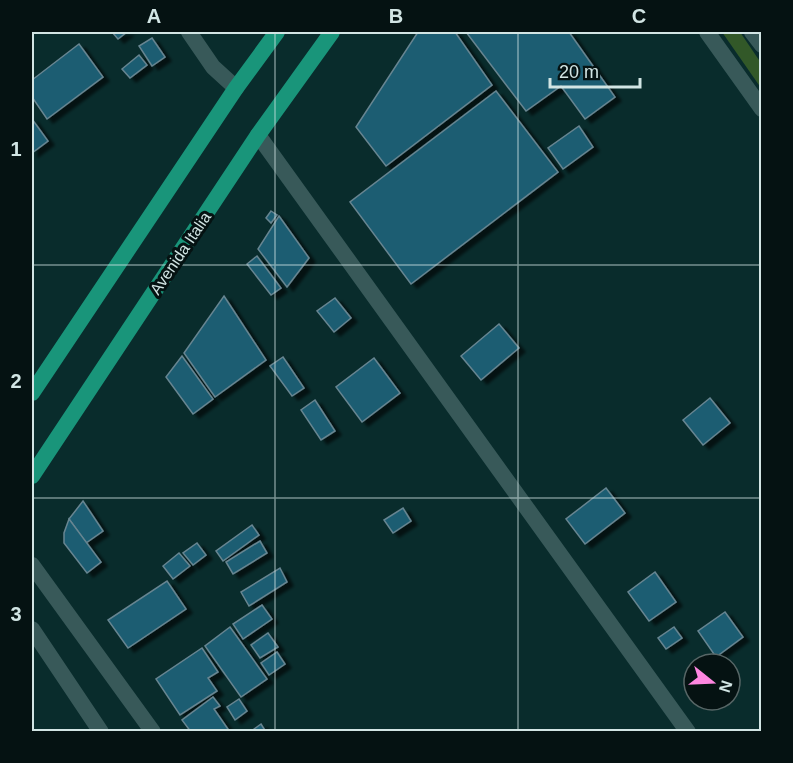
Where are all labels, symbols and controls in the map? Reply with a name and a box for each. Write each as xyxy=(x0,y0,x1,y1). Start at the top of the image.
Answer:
text: A xyxy=(147,5,161,27)
text: B xyxy=(389,5,403,27)
text: C xyxy=(632,5,646,27)
scale bar xyxy=(550,51,640,89)
text: 20 m xyxy=(559,62,599,82)
text: 1 xyxy=(10,138,22,160)
street label: Avenida Italia xyxy=(147,209,214,298)
text: 2 xyxy=(10,370,22,392)
text: 3 xyxy=(10,603,22,625)
north arrow xyxy=(682,652,742,712)
text: N xyxy=(716,678,736,695)

